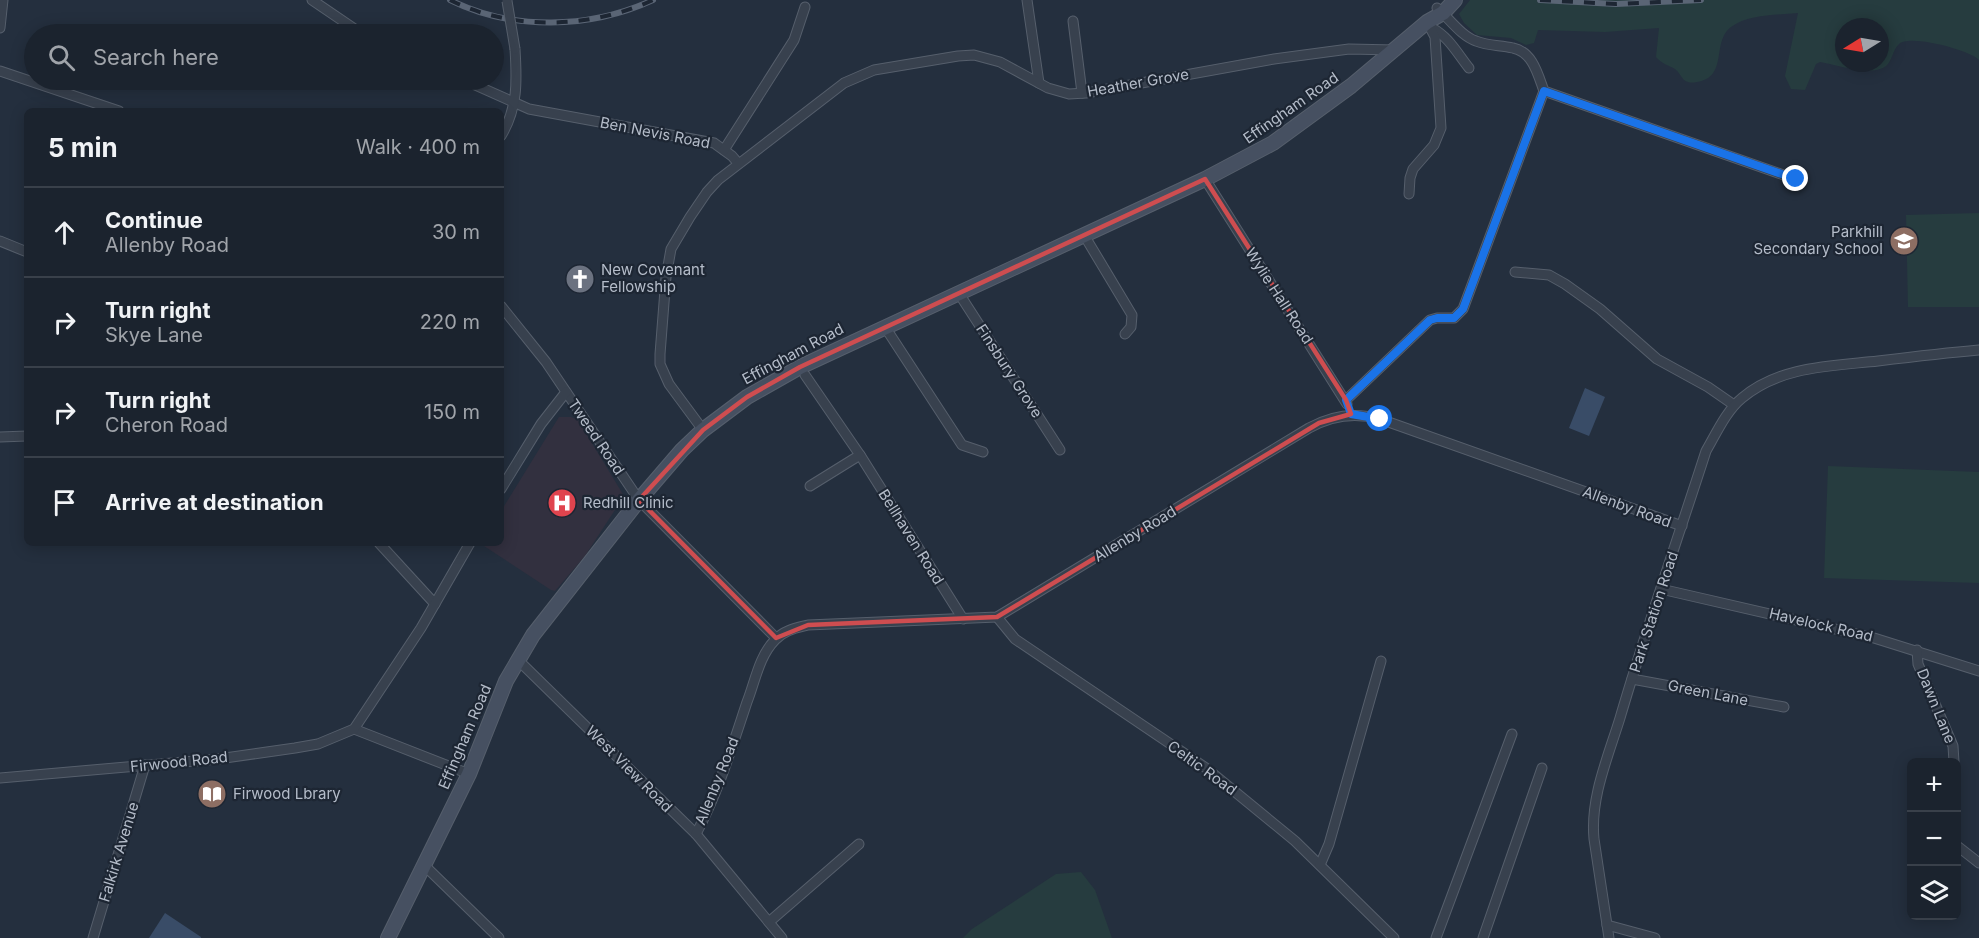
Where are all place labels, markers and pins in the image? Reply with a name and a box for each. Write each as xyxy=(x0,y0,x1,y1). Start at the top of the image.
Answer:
place label: Parkhill Secondary School xyxy=(1753,222,1883,258)
school or university icon: Parkhill Secondary School xyxy=(1888,225,1920,257)
place label: New Covenant Fellowship xyxy=(601,260,705,296)
church icon: New Covenant Fellowship xyxy=(564,263,596,295)
hospital icon: Redhill Clinic xyxy=(546,487,578,519)
place label: Redhill Clinic xyxy=(583,493,674,512)
library icon: Firwood Lbrary xyxy=(196,778,228,810)
place label: Firwood Lbrary xyxy=(233,784,341,803)

